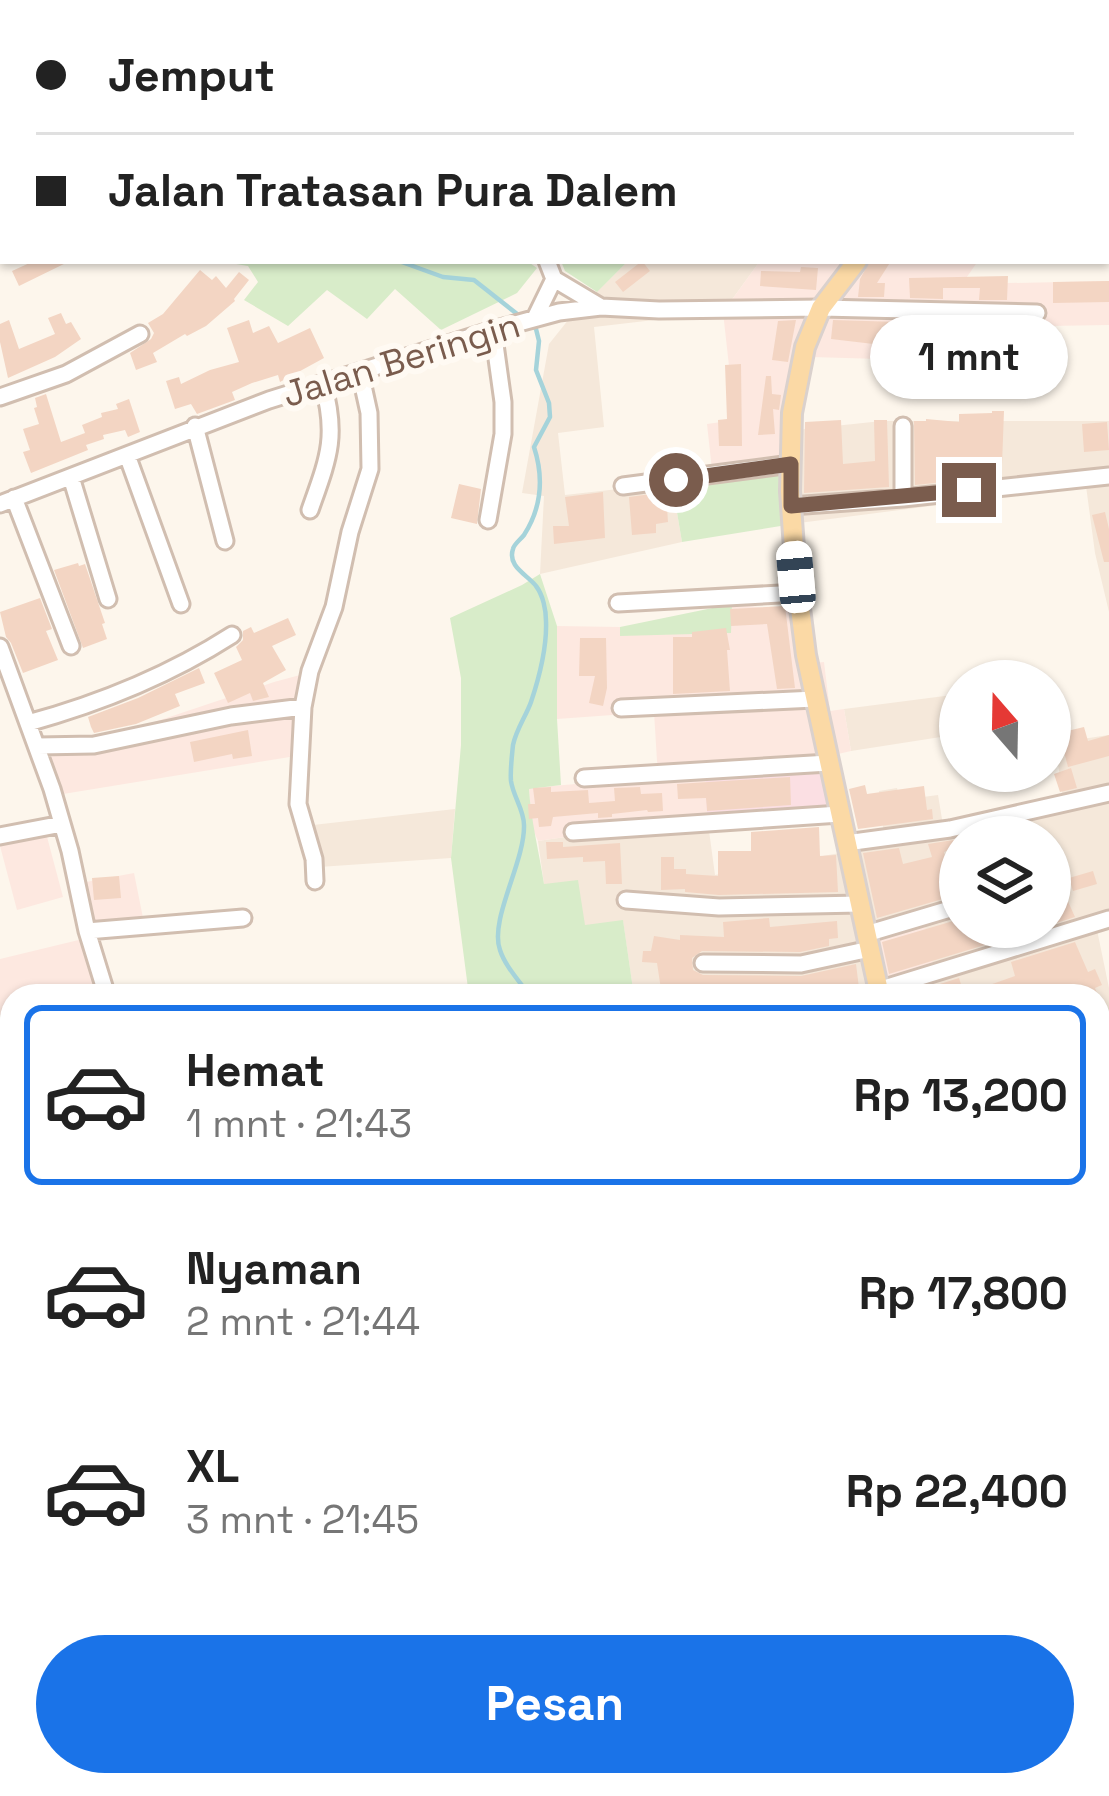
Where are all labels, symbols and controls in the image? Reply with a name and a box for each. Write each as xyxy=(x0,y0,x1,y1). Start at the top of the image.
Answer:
text: Jemput xyxy=(108,47,275,104)
text: Jalan Tratasan Pura Dalem xyxy=(108,162,678,219)
street label: Jalan Beringin xyxy=(277,302,525,418)
callout: 1 mnt xyxy=(870,316,1068,400)
text: 1 mnt xyxy=(918,332,1020,381)
route start xyxy=(649,453,703,507)
route end xyxy=(942,463,996,517)
car xyxy=(775,540,817,614)
north arrow xyxy=(939,660,1071,792)
map controls xyxy=(939,660,1071,948)
button: layers xyxy=(939,816,1071,948)
icon: car xyxy=(42,1041,150,1149)
text: Hemat xyxy=(186,1042,325,1099)
text: Rp 13,200 xyxy=(853,1067,1068,1124)
text: 1 mnt · 21:43 xyxy=(186,1099,412,1148)
icon: car xyxy=(42,1239,150,1347)
text: Nyaman xyxy=(186,1240,362,1297)
text: Rp 17,800 xyxy=(859,1265,1068,1322)
text: 2 mnt · 21:44 xyxy=(186,1297,420,1346)
icon: car xyxy=(42,1437,150,1545)
text: XL xyxy=(186,1438,239,1495)
text: Rp 22,400 xyxy=(846,1463,1068,1520)
text: 3 mnt · 21:45 xyxy=(186,1495,419,1544)
button: Pesan xyxy=(36,1635,1074,1773)

